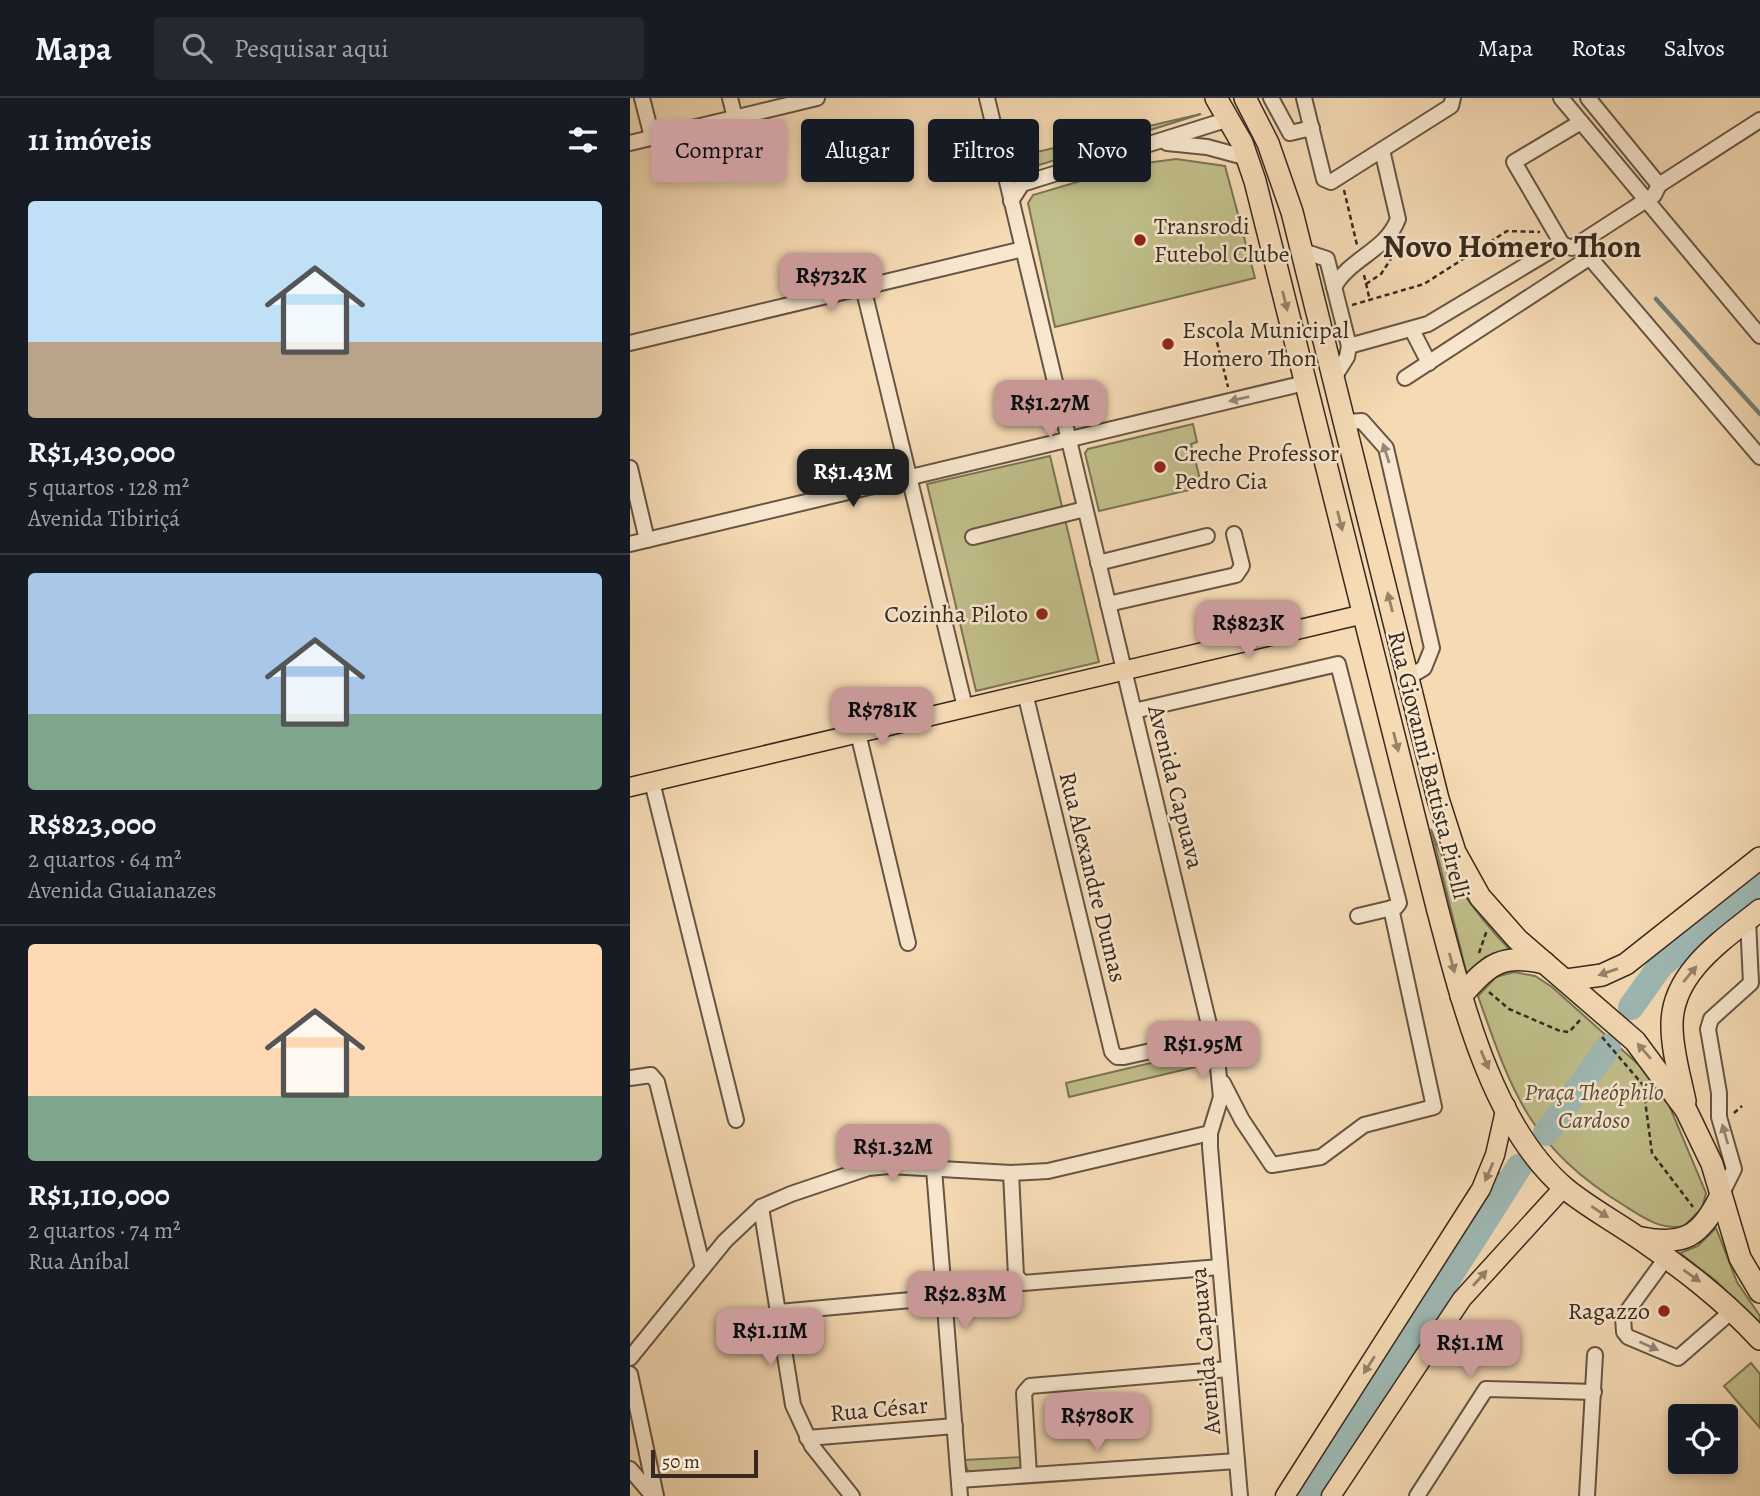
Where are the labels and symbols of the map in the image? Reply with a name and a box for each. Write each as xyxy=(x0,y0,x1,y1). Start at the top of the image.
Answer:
place label: Transrodi Futebol Clube xyxy=(1154,210,1290,270)
district label: Novo Homero Thon xyxy=(1383,224,1641,268)
marker: Transrodi Futebol Clube xyxy=(1132,232,1148,248)
pin: R$732K xyxy=(774,254,888,313)
one-way arrow xyxy=(1280,290,1291,312)
place label: Escola Municipal Homero Thon xyxy=(1182,314,1349,374)
marker: Escola Municipal Homero Thon xyxy=(1160,336,1176,352)
pin: R$1.27M xyxy=(985,380,1115,440)
one-way arrow xyxy=(1227,393,1249,404)
place label: Creche Professor Pedro Cia xyxy=(1174,437,1339,497)
one-way arrow xyxy=(1380,443,1391,464)
pin: R$1.43M xyxy=(788,450,918,509)
marker: Creche Professor Pedro Cia xyxy=(1152,459,1168,475)
one-way arrow xyxy=(1335,511,1346,533)
one-way arrow xyxy=(1384,591,1395,613)
place label: Cozinha Piloto xyxy=(884,598,1028,630)
pin: R$823K xyxy=(1191,601,1305,660)
marker: Cozinha Piloto xyxy=(1034,606,1050,622)
street label: Rua Giovanni Battista Pirelli xyxy=(1380,627,1478,903)
pin: R$781K xyxy=(825,688,939,747)
street label: Avenida Capuava xyxy=(1140,701,1212,873)
one-way arrow xyxy=(1391,731,1402,753)
street label: Rua Alexandre Dumas xyxy=(1051,768,1135,986)
one-way arrow xyxy=(1447,952,1457,973)
one-way arrow xyxy=(1682,966,1697,984)
one-way arrow xyxy=(1597,967,1618,978)
pin: R$1.95M xyxy=(1138,1021,1268,1081)
one-way arrow xyxy=(1636,1042,1652,1060)
one-way arrow xyxy=(1479,1049,1490,1070)
park label: Praça Theóphilo Cardoso xyxy=(1524,1076,1664,1136)
pin: R$1.32M xyxy=(828,1124,958,1184)
one-way arrow xyxy=(1719,1124,1729,1145)
one-way arrow xyxy=(1483,1162,1494,1183)
one-way arrow xyxy=(1591,1205,1609,1219)
street label: Avenida Capuava xyxy=(1182,1265,1228,1437)
one-way arrow xyxy=(1472,1269,1488,1287)
one-way arrow xyxy=(1683,1269,1701,1283)
pin: R$2.83M xyxy=(900,1272,1030,1331)
place label: Ragazzo xyxy=(1568,1295,1650,1327)
marker: Ragazzo xyxy=(1656,1303,1672,1319)
pin: R$1.11M xyxy=(705,1308,835,1368)
pin: R$1.1M xyxy=(1413,1320,1527,1380)
one-way arrow xyxy=(1639,1340,1659,1352)
one-way arrow xyxy=(1362,1355,1375,1375)
street label: Rua César xyxy=(829,1389,929,1429)
pin: R$780K xyxy=(1040,1394,1154,1453)
scale bar xyxy=(651,1447,758,1479)

